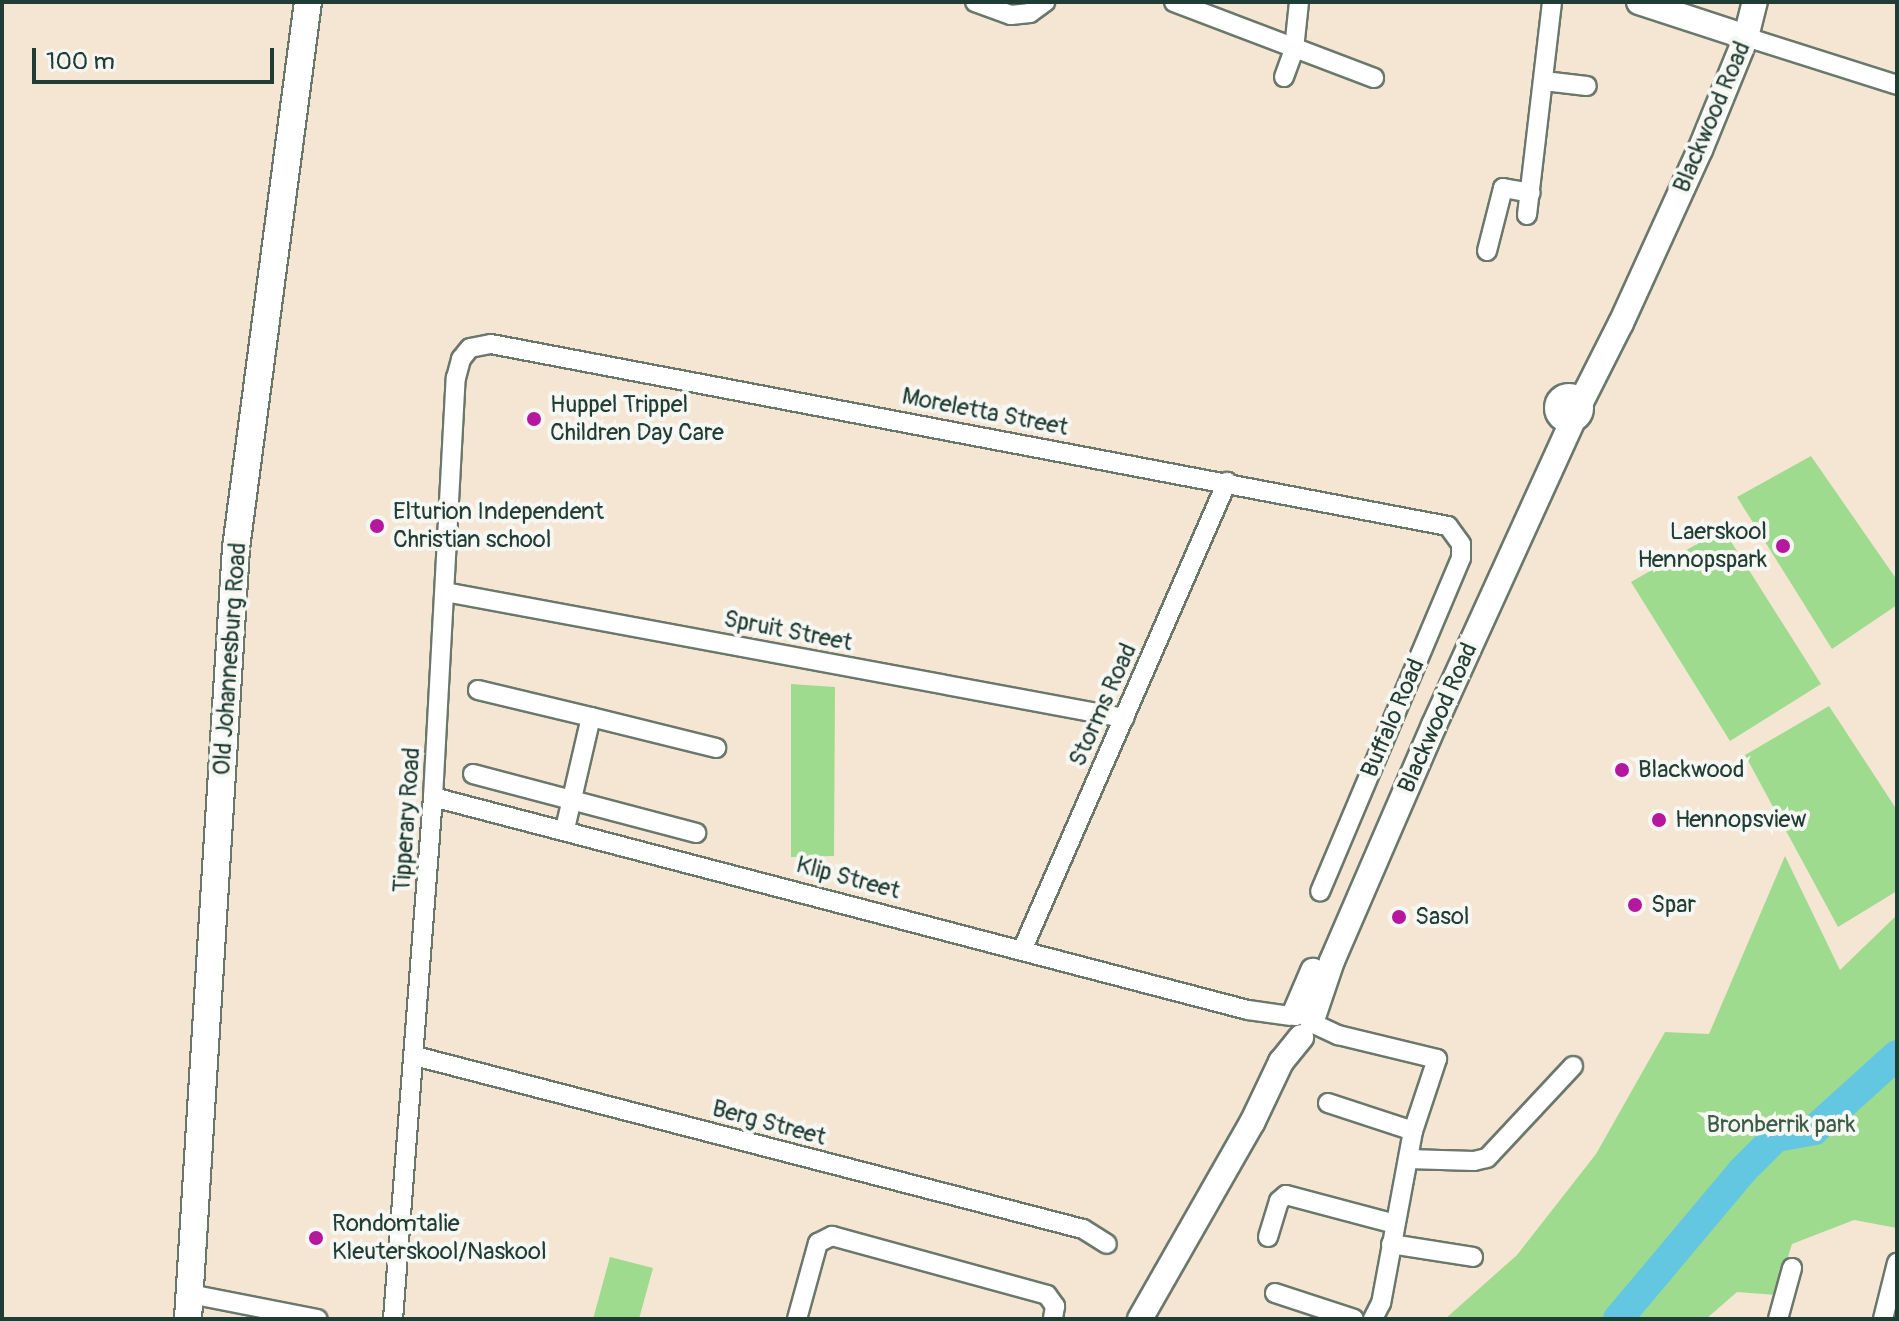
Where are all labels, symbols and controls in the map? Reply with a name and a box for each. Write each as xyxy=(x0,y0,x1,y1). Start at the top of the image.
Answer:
scale bar xyxy=(36,32,278,82)
street label: Blackwood Road xyxy=(1667,37,1757,197)
text: 100 m xyxy=(46,47,115,76)
street label: Moreletta Street xyxy=(900,382,1070,442)
place label: Huppel Trippel Children Day Care xyxy=(550,391,724,447)
marker: Huppel Trippel Children Day Care xyxy=(525,410,543,428)
place label: Elturion Independent Christian school xyxy=(393,498,604,554)
marker: Elturion Independent Christian school xyxy=(368,517,386,535)
place label: Laerskool Hennopspark xyxy=(1638,518,1767,574)
marker: Laerskool Hennopspark xyxy=(1774,537,1792,555)
street label: Old Johannesburg Road xyxy=(208,542,252,776)
street label: Spruit Street xyxy=(721,604,855,658)
street label: Blackwood Road xyxy=(1392,638,1484,798)
street label: Storms Road xyxy=(1063,639,1143,771)
street label: Buffalo Road xyxy=(1355,654,1431,782)
street label: Tipperary Road xyxy=(388,746,426,894)
place label: Blackwood xyxy=(1638,756,1744,784)
marker: Blackwood xyxy=(1613,761,1631,779)
place label: Hennopsview xyxy=(1675,806,1807,834)
marker: Hennopsview xyxy=(1650,811,1668,829)
street label: Klip Street xyxy=(793,850,903,906)
place label: Spar xyxy=(1651,891,1696,919)
marker: Spar xyxy=(1626,896,1644,914)
place label: Sasol xyxy=(1415,903,1469,931)
marker: Sasol xyxy=(1390,908,1408,926)
street label: Berg Street xyxy=(709,1094,829,1152)
park label: Bronberrik park xyxy=(1706,1111,1856,1139)
place label: Rondomtalie Kleuterskool/Naskool xyxy=(332,1210,547,1266)
marker: Rondomtalie Kleuterskool/Naskool xyxy=(307,1229,325,1247)

